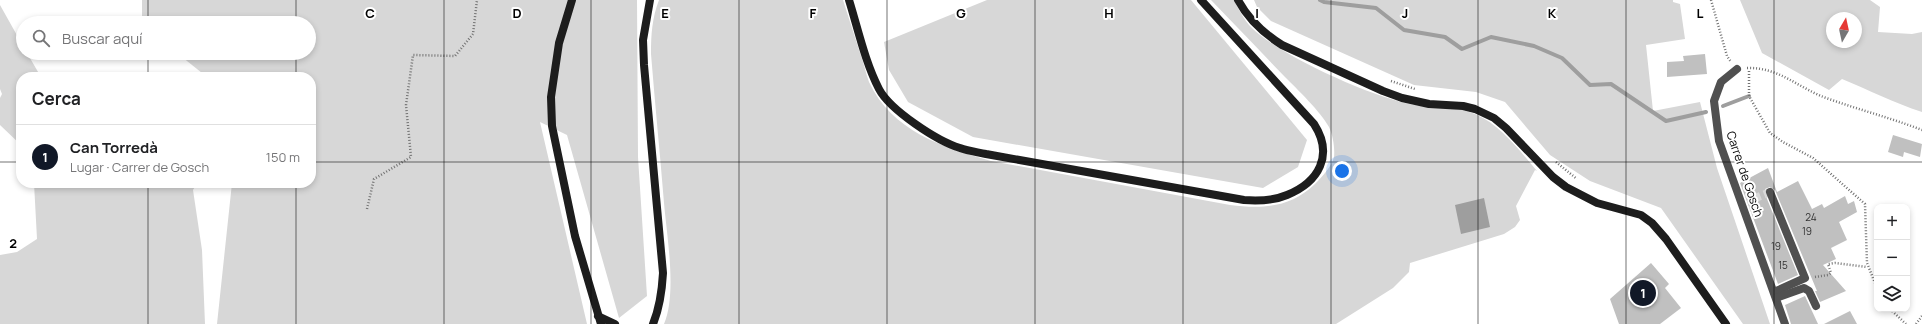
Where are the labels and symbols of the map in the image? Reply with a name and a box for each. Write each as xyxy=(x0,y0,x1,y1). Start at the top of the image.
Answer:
text: C xyxy=(365,4,375,22)
text: D xyxy=(512,4,522,22)
text: E xyxy=(661,4,669,22)
text: F xyxy=(810,4,817,22)
text: G xyxy=(956,4,966,22)
text: H xyxy=(1104,4,1114,22)
text: I xyxy=(1255,4,1259,22)
text: J xyxy=(1402,4,1408,22)
text: K xyxy=(1548,4,1557,22)
text: L xyxy=(1697,4,1704,22)
north arrow xyxy=(1826,12,1862,48)
street label: Carrer de Gosch xyxy=(1722,129,1768,219)
your location xyxy=(1332,161,1352,181)
house number: 24 xyxy=(1805,210,1817,224)
house number: 19 xyxy=(1802,224,1812,238)
text: 2 xyxy=(9,234,17,252)
house number: 19 xyxy=(1771,239,1781,253)
house number: 15 xyxy=(1778,258,1788,272)
pin: 1 xyxy=(1630,278,1656,308)

